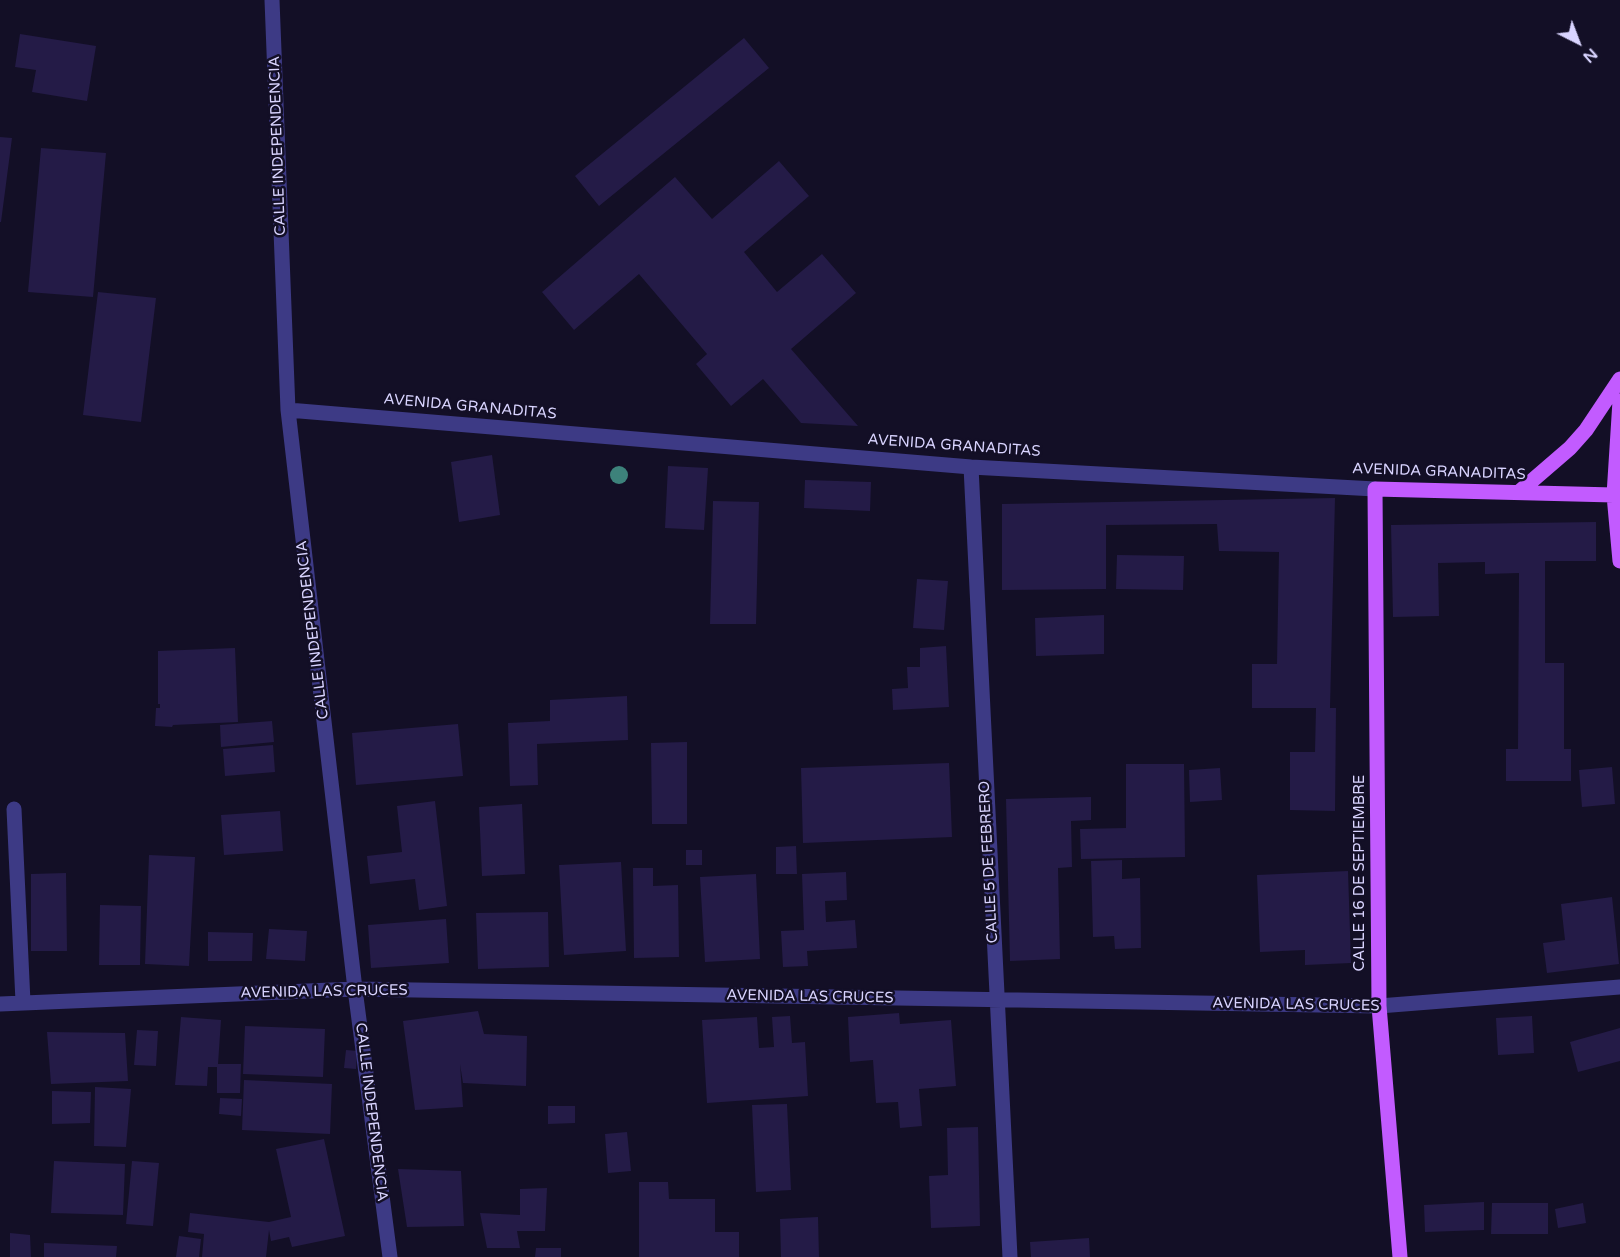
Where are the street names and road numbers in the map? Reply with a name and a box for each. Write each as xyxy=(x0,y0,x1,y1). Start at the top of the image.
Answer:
street label: CALLE INDEPENDENCIA xyxy=(266,56,290,236)
street label: AVENIDA GRANADITAS xyxy=(383,390,557,424)
street label: AVENIDA GRANADITAS xyxy=(867,431,1041,461)
street label: AVENIDA GRANADITAS xyxy=(1352,460,1526,484)
street label: CALLE INDEPENDENCIA xyxy=(293,540,333,720)
street label: CALLE 16 DE SEPTIEMBRE xyxy=(1351,775,1369,971)
street label: CALLE 5 DE FEBRERO xyxy=(976,780,1002,944)
street label: AVENIDA LAS CRUCES xyxy=(240,982,408,1002)
street label: AVENIDA LAS CRUCES xyxy=(726,987,894,1007)
street label: AVENIDA LAS CRUCES xyxy=(1212,995,1380,1015)
street label: CALLE INDEPENDENCIA xyxy=(351,1022,391,1202)

